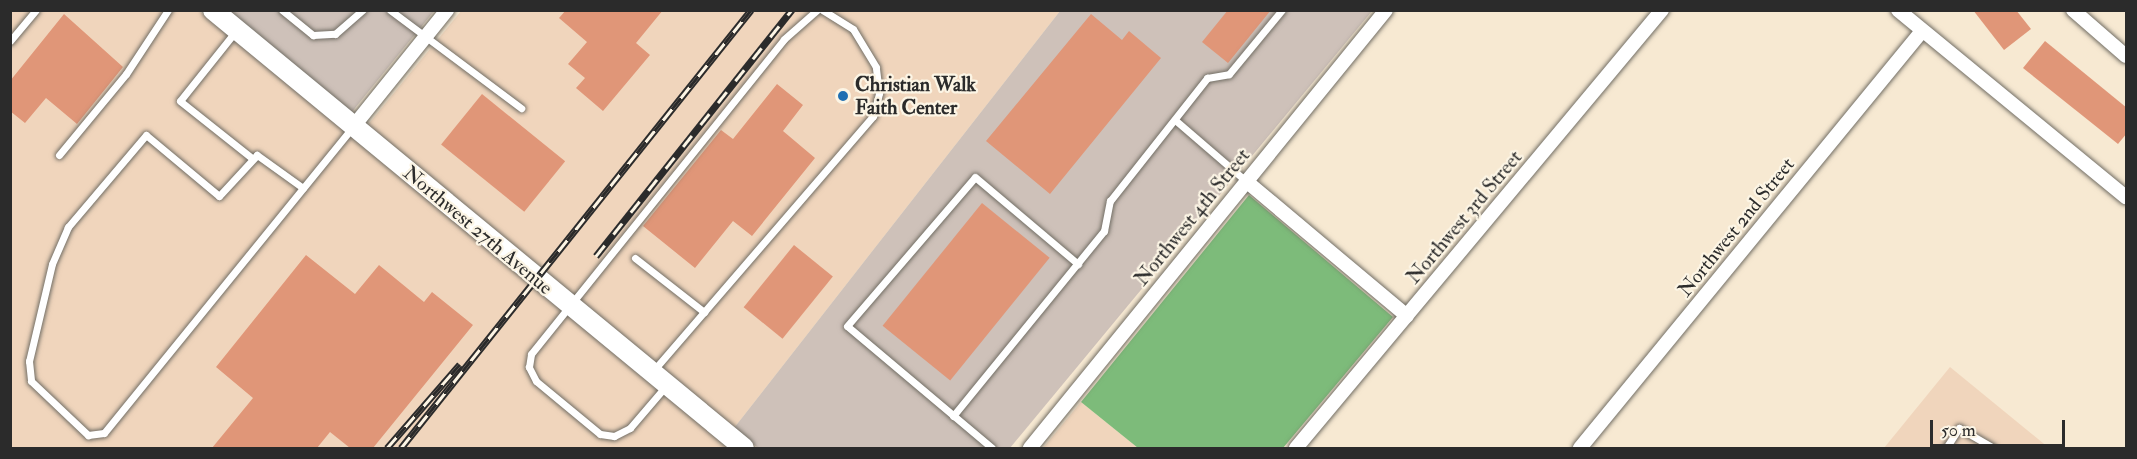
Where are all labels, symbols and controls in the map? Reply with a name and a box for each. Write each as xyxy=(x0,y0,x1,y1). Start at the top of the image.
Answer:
place label: Christian Walk Faith Center xyxy=(855,72,976,119)
marker: Christian Walk Faith Center xyxy=(836,89,850,103)
street label: Northwest 4th Street xyxy=(1129,144,1255,290)
street label: Northwest 3rd Street xyxy=(1401,145,1527,289)
street label: Northwest 2nd Street xyxy=(1673,153,1799,301)
street label: Northwest 27th Avenue xyxy=(398,160,558,300)
scale bar xyxy=(1933,408,2068,446)
text: 50 m xyxy=(1941,419,1976,442)

